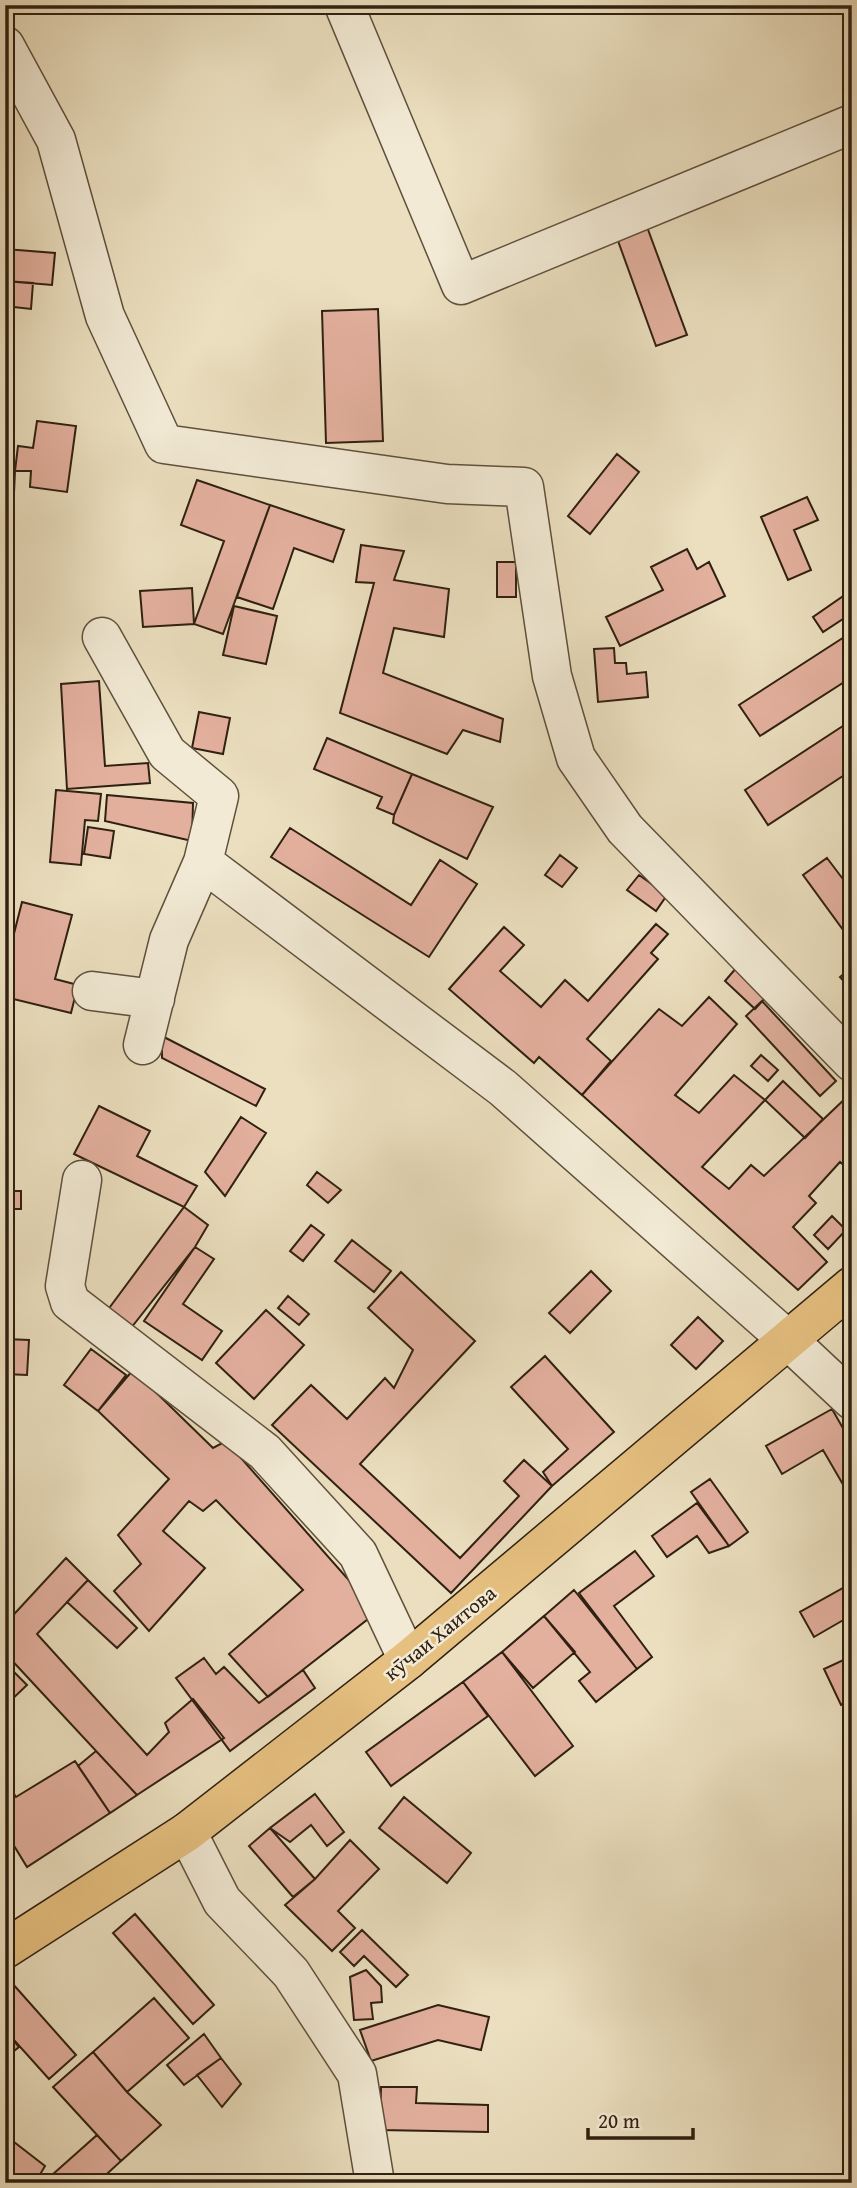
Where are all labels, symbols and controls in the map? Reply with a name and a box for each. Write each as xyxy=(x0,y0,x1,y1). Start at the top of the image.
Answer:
street label: кӯчаи Хаитова xyxy=(377,1578,503,1688)
scale bar xyxy=(588,2097,692,2141)
text: 20 m xyxy=(598,2105,640,2136)

